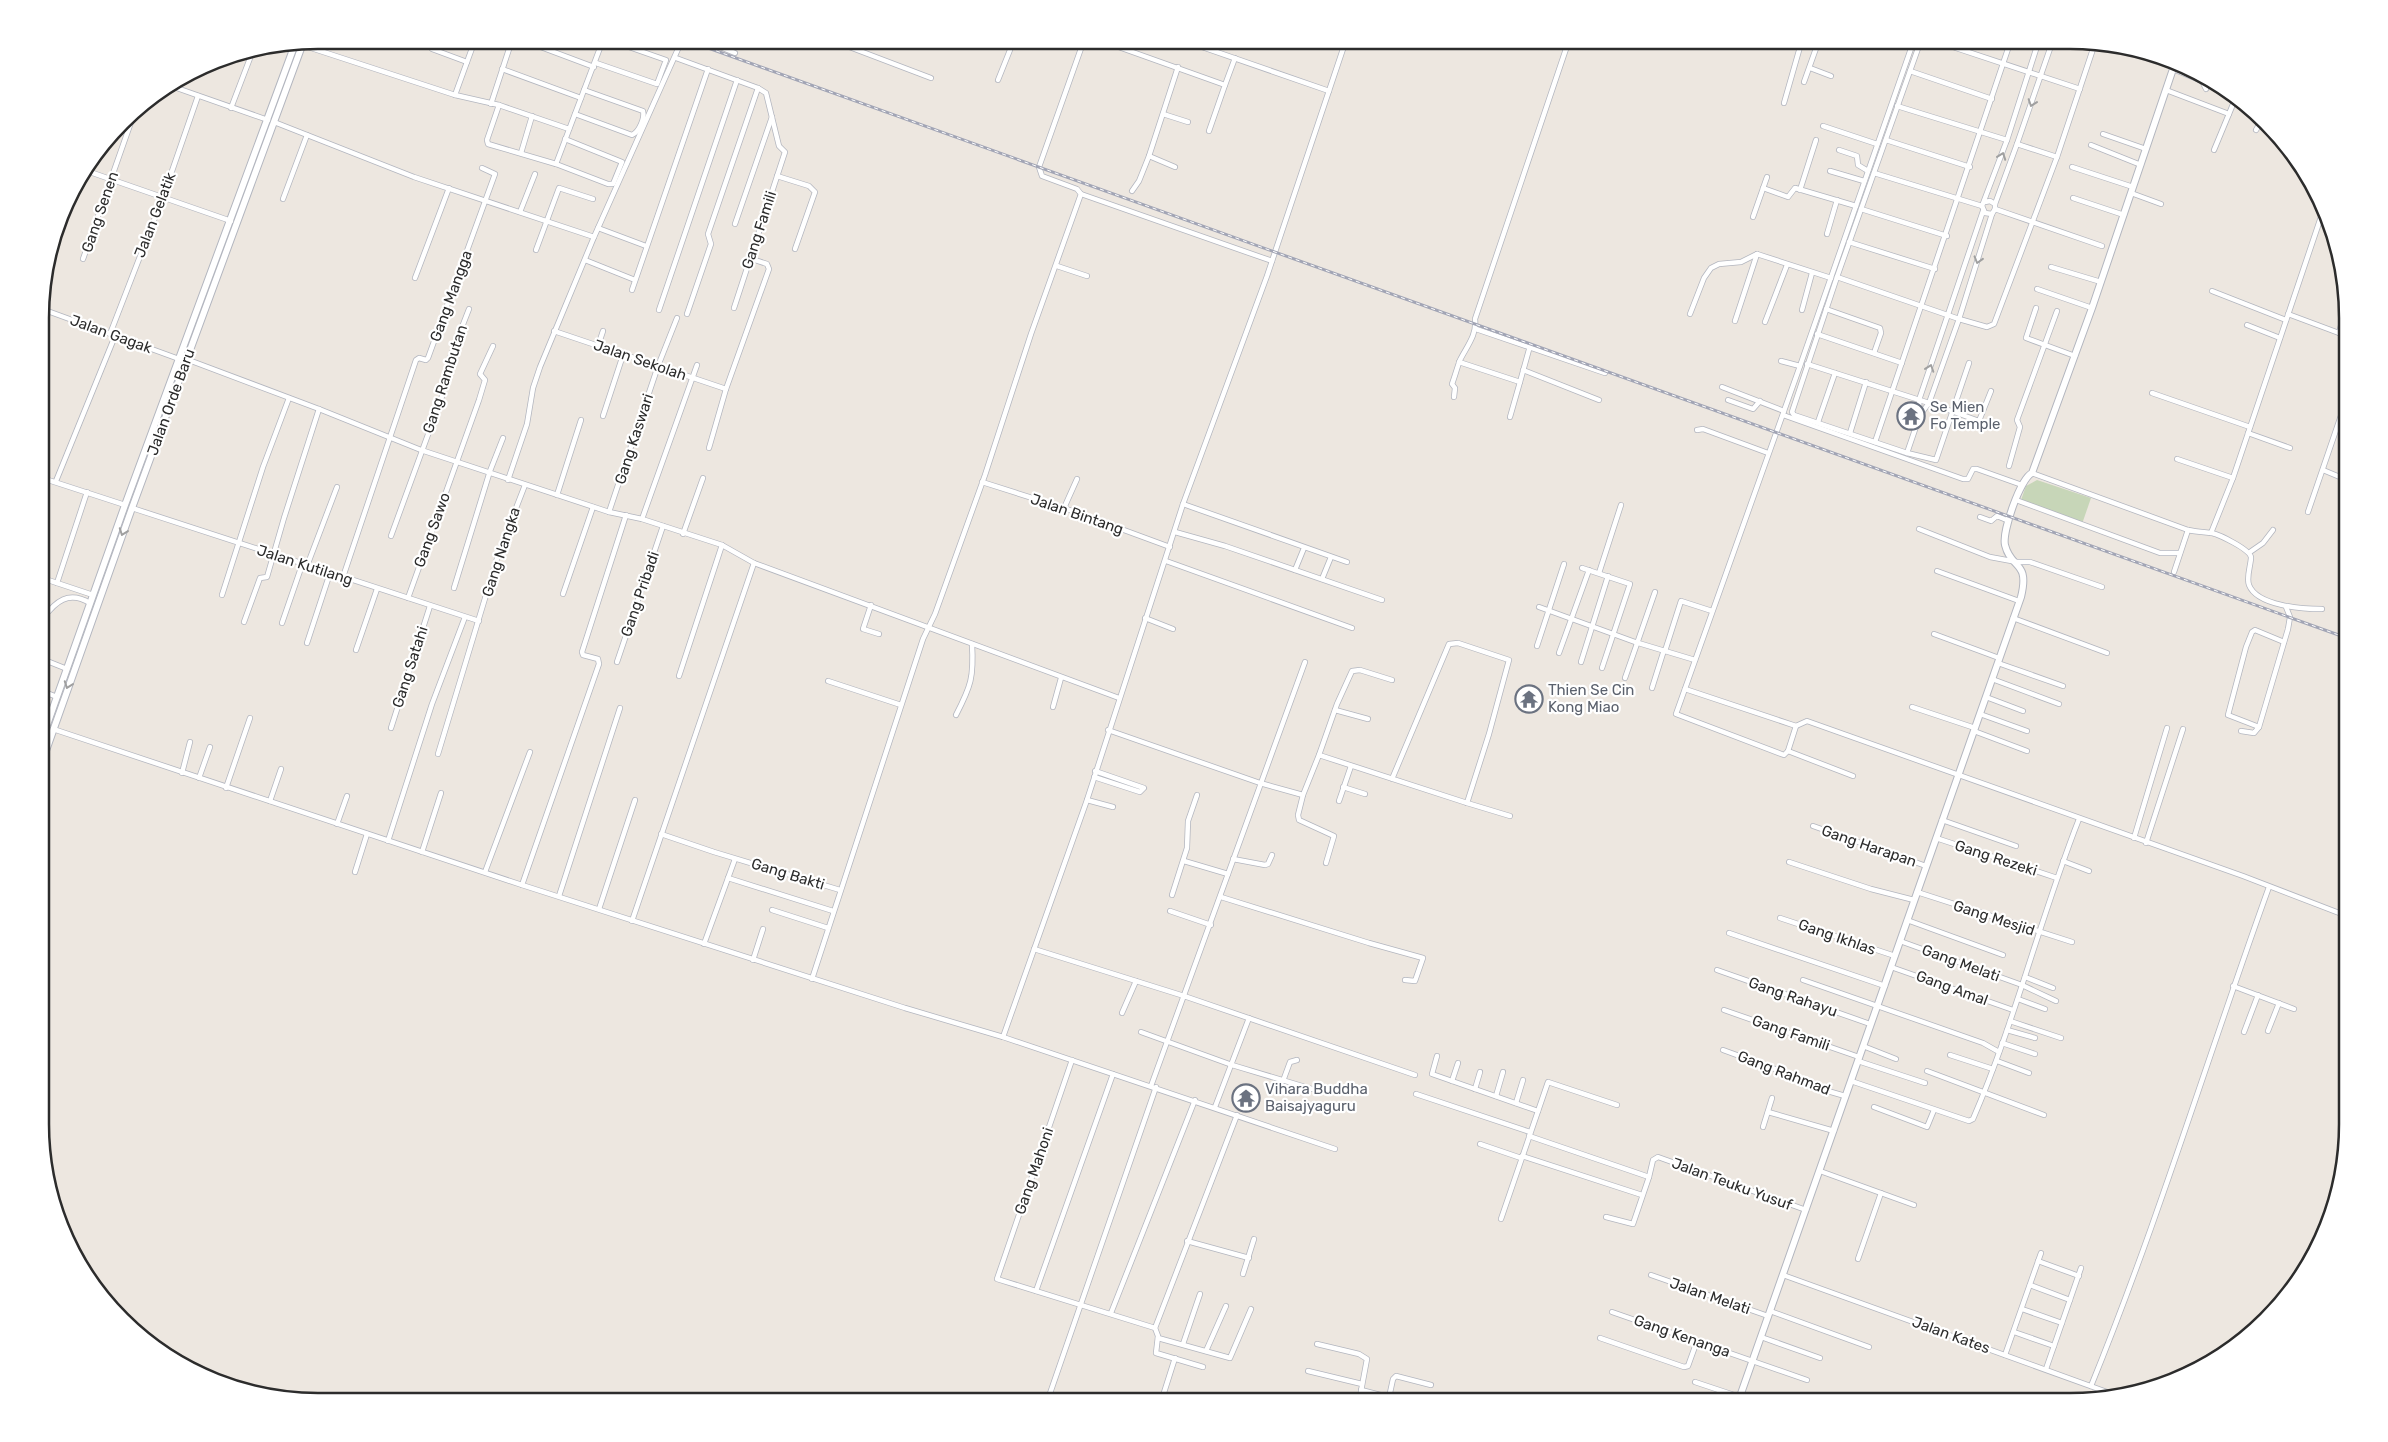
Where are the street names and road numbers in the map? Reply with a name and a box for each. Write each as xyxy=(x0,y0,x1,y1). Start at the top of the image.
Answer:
street label: Gang Senen xyxy=(78,169,122,255)
street label: Jalan Gelatik xyxy=(130,169,180,260)
street label: Gang Famili xyxy=(738,189,780,271)
street label: Gang Mangga xyxy=(426,248,476,344)
street label: Jalan Gagak xyxy=(68,311,155,357)
street label: Gang Rambutan xyxy=(419,323,471,435)
street label: Jalan Sekolah xyxy=(591,336,689,384)
street label: Jalan Orde Baru xyxy=(143,346,199,458)
street label: Gang Kaswari xyxy=(611,391,657,487)
street label: Gang Sawo xyxy=(410,490,454,570)
street label: Jalan Bintang xyxy=(1028,490,1126,538)
street label: Gang Nangka xyxy=(478,505,524,599)
street label: Jalan Kutilang xyxy=(255,541,355,589)
street label: Gang Pribadi xyxy=(617,549,663,639)
street label: Gang Satahi xyxy=(388,624,432,710)
street label: Gang Harapan xyxy=(1819,821,1919,871)
street label: Gang Rezeki xyxy=(1952,836,2040,880)
street label: Gang Bakti xyxy=(749,854,827,894)
street label: Gang Mesjid xyxy=(1951,896,2037,940)
street label: Gang Ikhlas xyxy=(1796,915,1878,959)
street label: Gang Melati xyxy=(1919,941,2003,985)
street label: Gang Amal xyxy=(1914,967,1990,1009)
street label: Gang Rahayu xyxy=(1746,973,1840,1021)
street label: Gang Famili xyxy=(1750,1011,1832,1055)
street label: Gang Rahmad xyxy=(1735,1047,1833,1099)
street label: Gang Mahoni xyxy=(1011,1125,1057,1217)
street label: Jalan Teuku Yusuf xyxy=(1669,1154,1795,1214)
street label: Jalan Melati xyxy=(1667,1274,1753,1318)
street label: Gang Kenanga xyxy=(1631,1311,1733,1361)
street label: Jalan Kates xyxy=(1910,1313,1993,1358)

